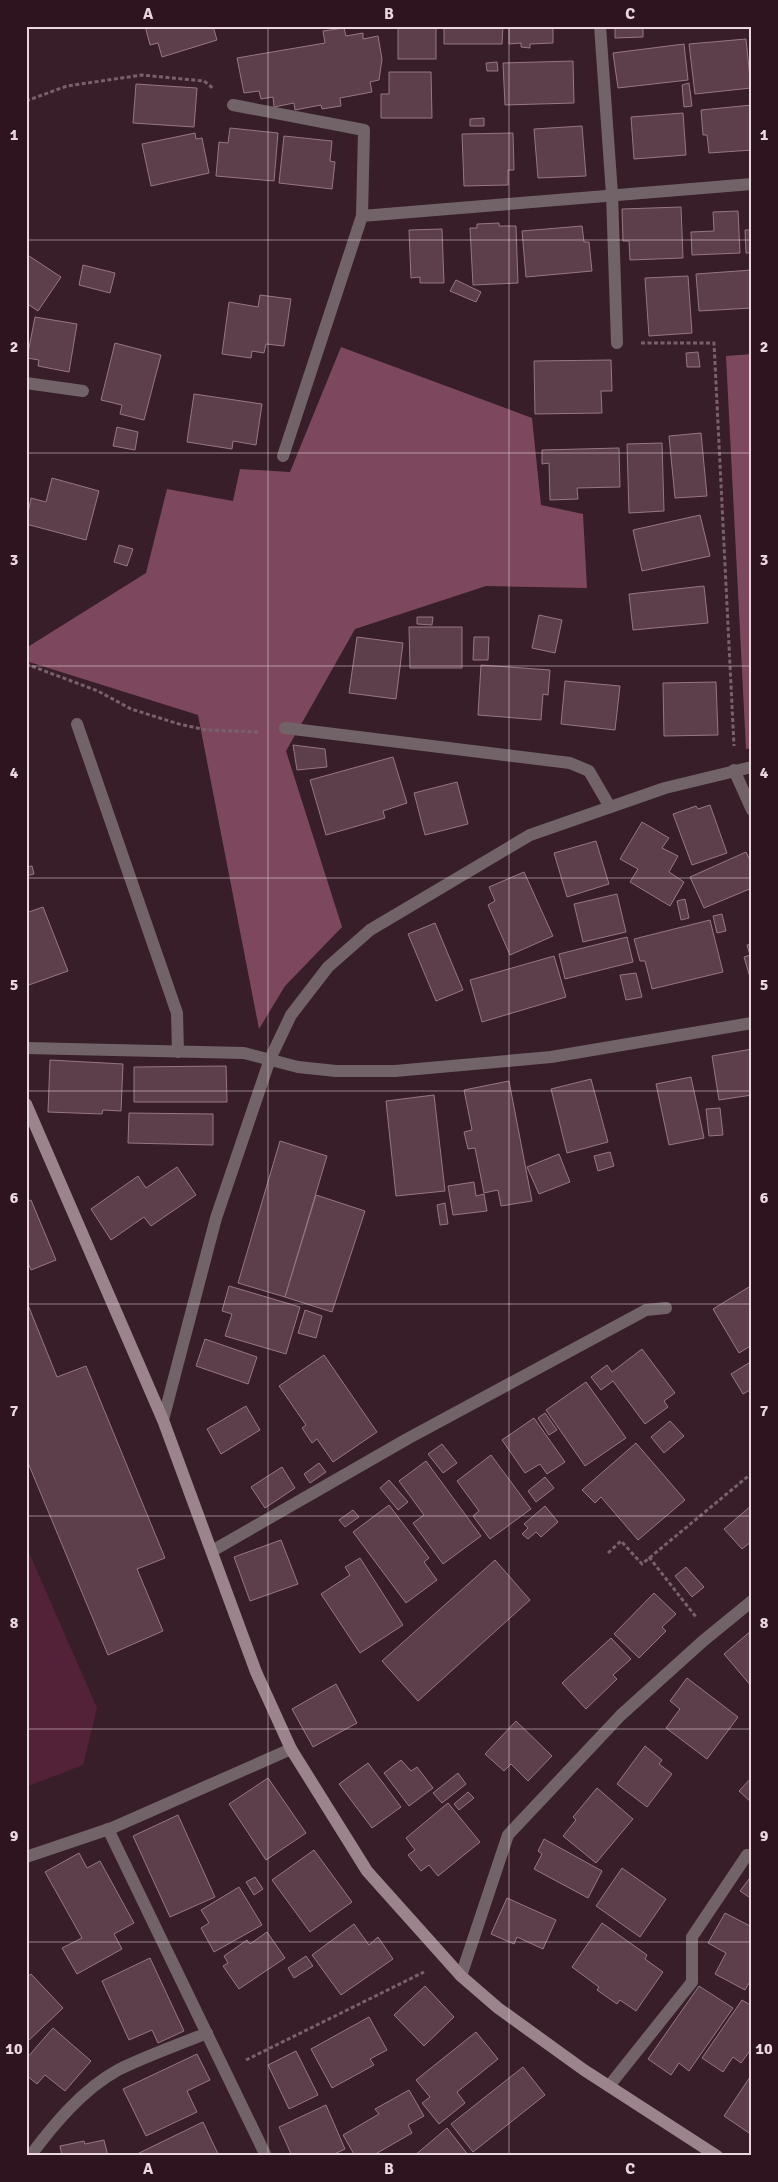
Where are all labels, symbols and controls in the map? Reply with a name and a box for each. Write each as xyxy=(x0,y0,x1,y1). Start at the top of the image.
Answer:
text: A xyxy=(143,4,154,24)
text: B xyxy=(384,4,394,24)
text: C xyxy=(625,4,635,24)
text: 1 xyxy=(10,125,19,145)
text: 1 xyxy=(760,125,769,145)
text: 2 xyxy=(10,337,18,357)
text: 2 xyxy=(760,337,768,357)
text: 3 xyxy=(10,550,18,570)
text: 3 xyxy=(760,550,768,570)
text: 4 xyxy=(10,763,19,783)
text: 4 xyxy=(760,763,769,783)
text: 5 xyxy=(10,975,18,995)
text: 5 xyxy=(760,975,768,995)
text: 6 xyxy=(10,1188,19,1208)
text: 6 xyxy=(760,1188,769,1208)
text: 7 xyxy=(10,1401,19,1421)
text: 7 xyxy=(760,1401,769,1421)
text: 8 xyxy=(10,1613,19,1633)
text: 8 xyxy=(760,1613,769,1633)
text: 9 xyxy=(10,1826,19,1846)
text: 9 xyxy=(760,1826,769,1846)
text: 10 xyxy=(5,2039,23,2059)
text: 10 xyxy=(755,2039,773,2059)
text: A xyxy=(143,2159,154,2179)
text: B xyxy=(384,2159,394,2179)
text: C xyxy=(625,2159,635,2179)

